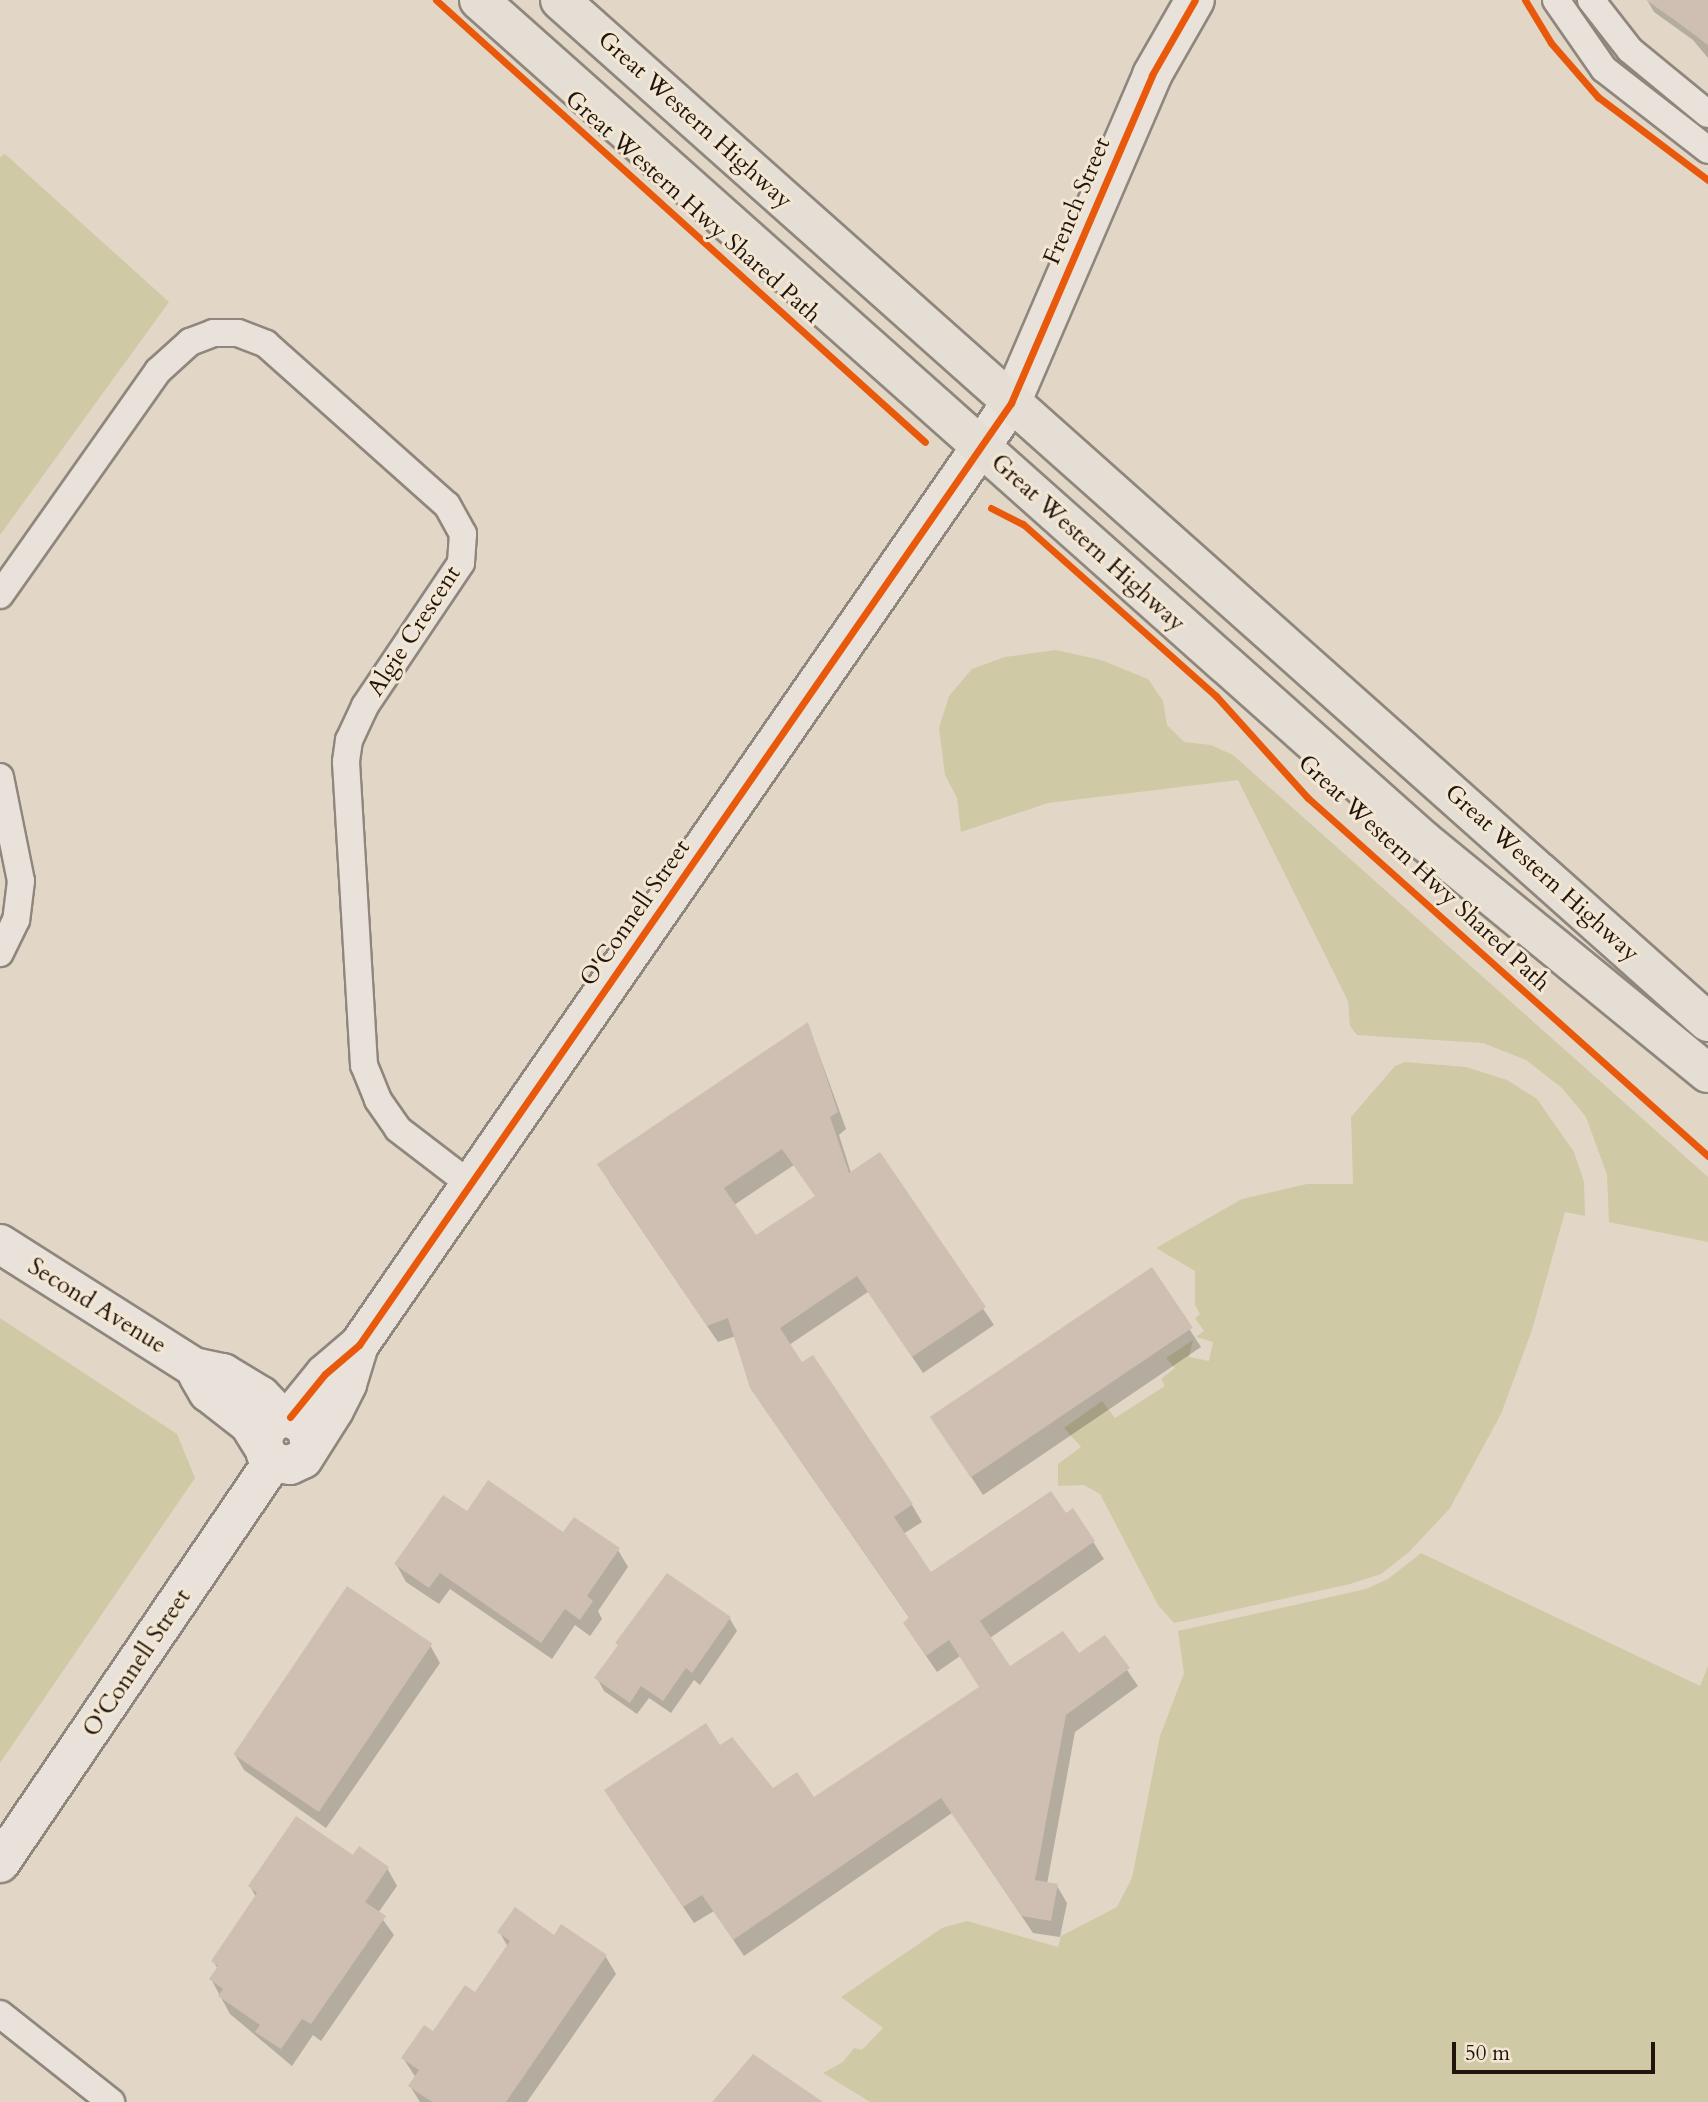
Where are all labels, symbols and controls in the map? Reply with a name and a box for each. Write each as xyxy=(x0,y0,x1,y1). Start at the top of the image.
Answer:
street label: Great Western Highway xyxy=(592,25,798,215)
street label: Great Western Hwy Shared Path xyxy=(559,85,827,329)
street label: French Street xyxy=(1037,133,1117,269)
street label: Great Western Highway xyxy=(985,448,1191,638)
street label: Algie Crescent xyxy=(361,560,467,702)
street label: Great Western Hwy Shared Path xyxy=(1292,749,1556,997)
street label: Great Western Highway xyxy=(1439,778,1645,968)
street label: O'Connell Street xyxy=(574,834,696,992)
street label: Second Avenue xyxy=(23,1252,171,1360)
street label: O'Connell Street xyxy=(77,1584,197,1742)
scale bar xyxy=(1456,2028,1659,2072)
text: 50 m xyxy=(1465,2039,1510,2068)

